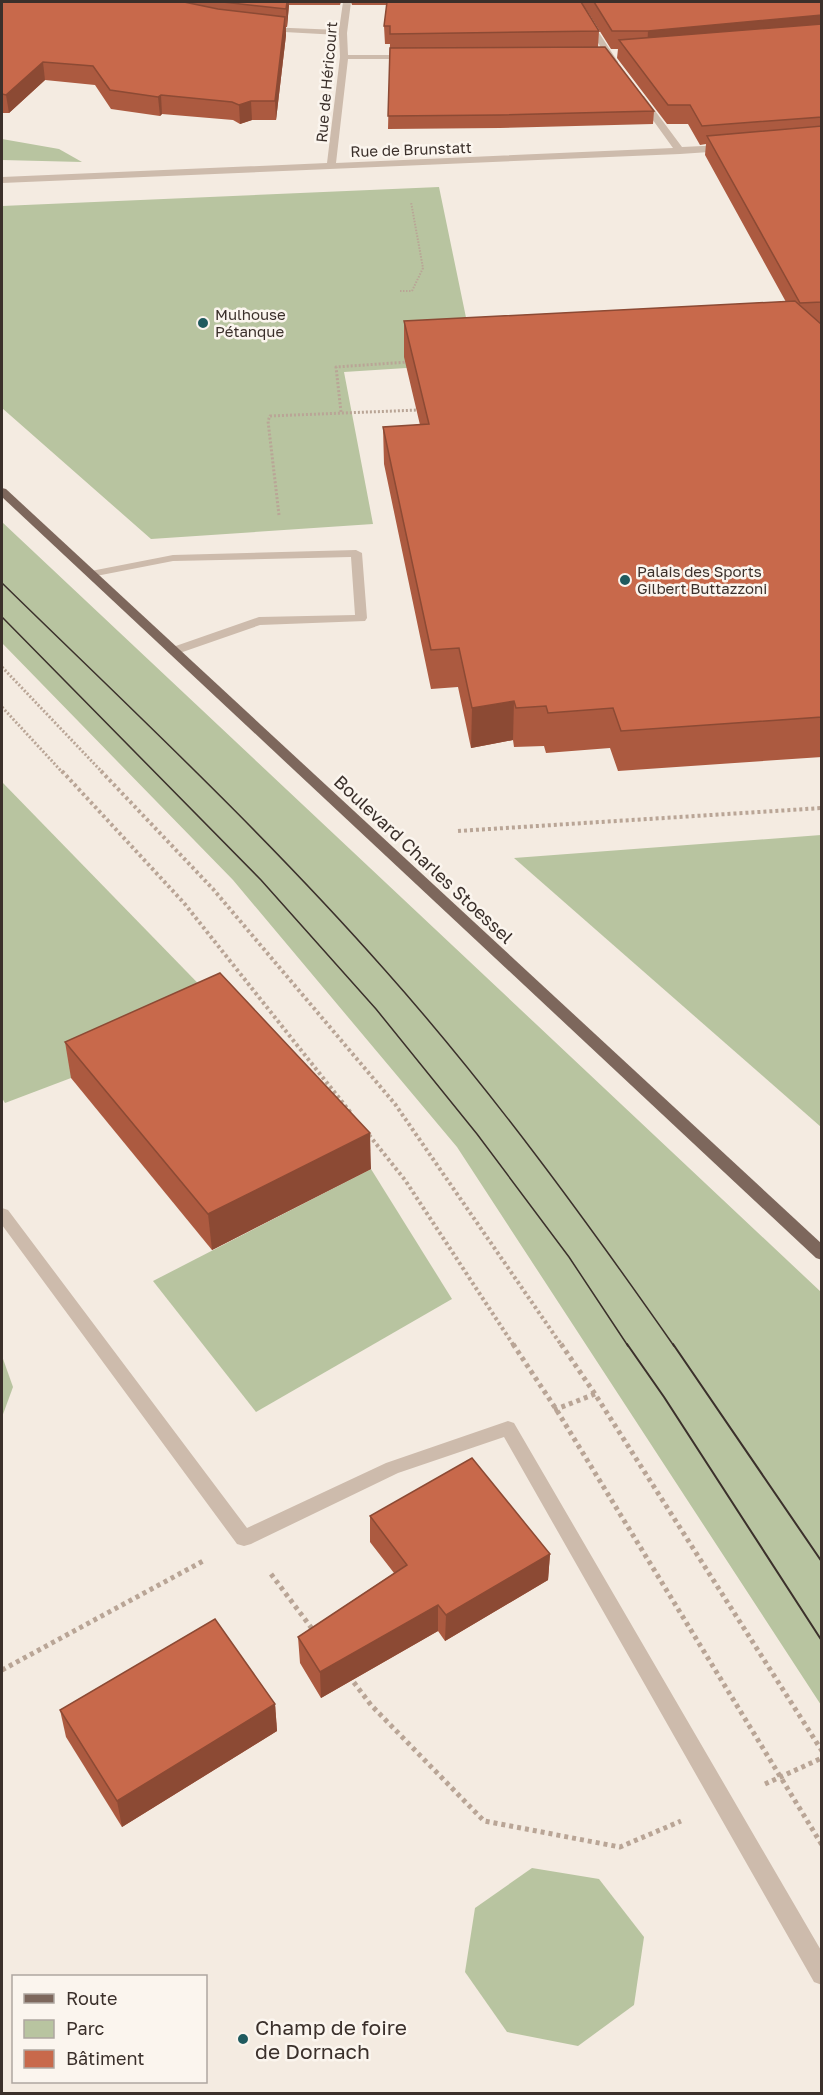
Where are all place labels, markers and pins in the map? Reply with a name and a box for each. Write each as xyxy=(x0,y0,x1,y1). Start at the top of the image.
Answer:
place label: Mulhouse Pétanque xyxy=(215,305,286,340)
marker: Mulhouse Pétanque xyxy=(196,316,210,330)
place label: Palais des Sports Gilbert Buttazzoni xyxy=(637,562,767,597)
marker: Palais des Sports Gilbert Buttazzoni xyxy=(618,573,632,587)
place label: Champ de foire de Dornach xyxy=(255,2014,407,2064)
marker: Champ de foire de Dornach xyxy=(236,2032,250,2046)

